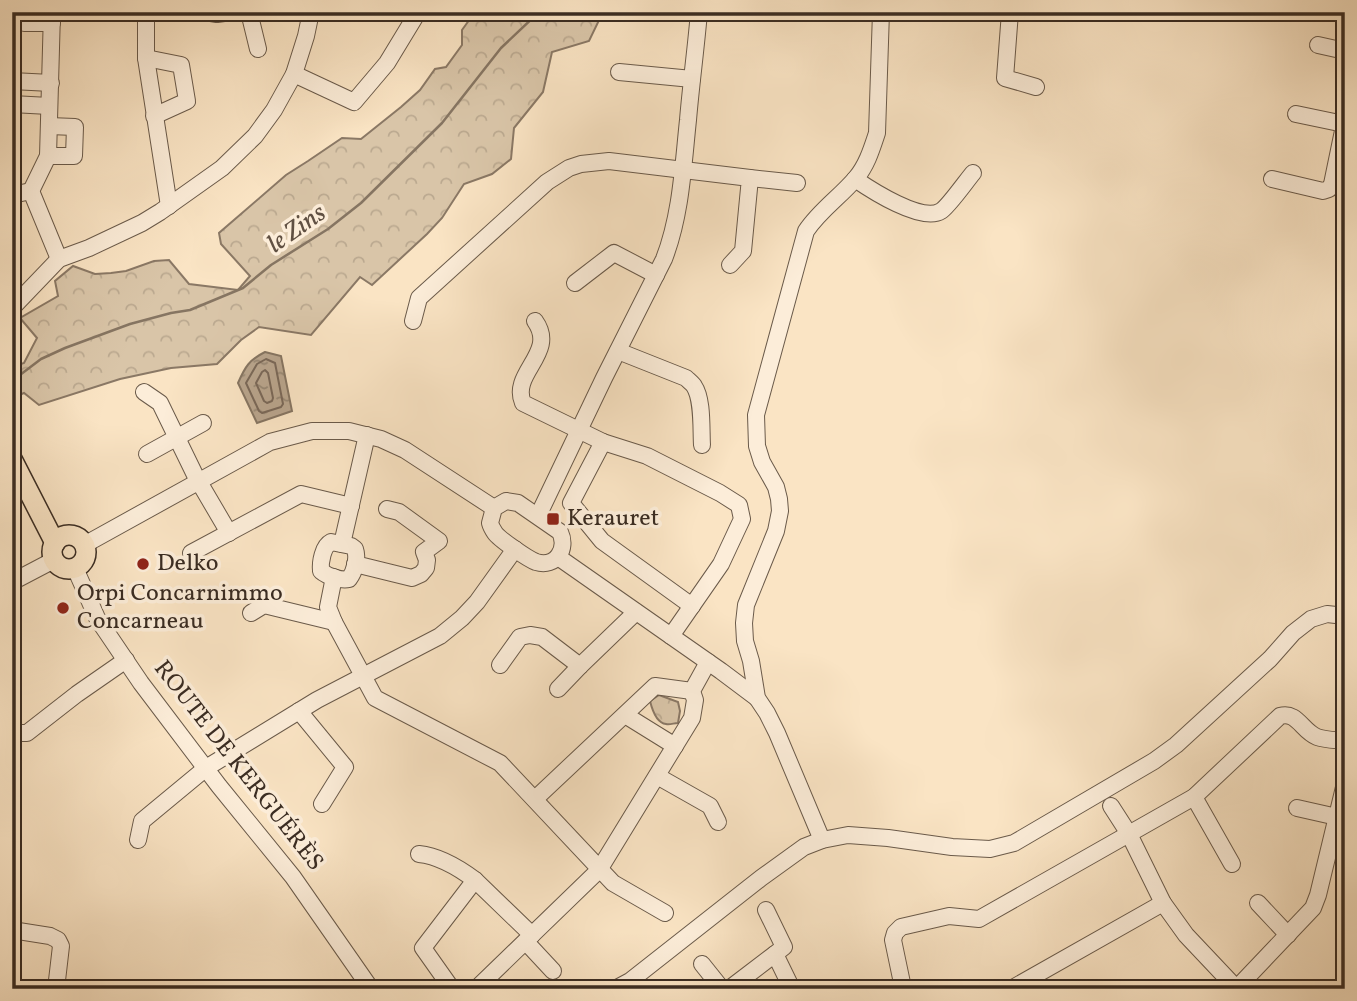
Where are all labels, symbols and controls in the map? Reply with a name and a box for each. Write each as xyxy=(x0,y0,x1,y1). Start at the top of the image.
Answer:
water label: le Zins xyxy=(260,196,334,262)
place label: Kerauret xyxy=(567,502,659,536)
marker: Kerauret xyxy=(545,511,561,527)
place label: Delko xyxy=(157,547,219,581)
marker: Delko xyxy=(135,556,151,572)
place label: Orpi Concarnimmo Concarneau xyxy=(77,577,283,639)
marker: Orpi Concarnimmo Concarneau xyxy=(55,600,71,616)
street label: ROUTE DE KERGUÉRÈS xyxy=(145,654,331,878)

